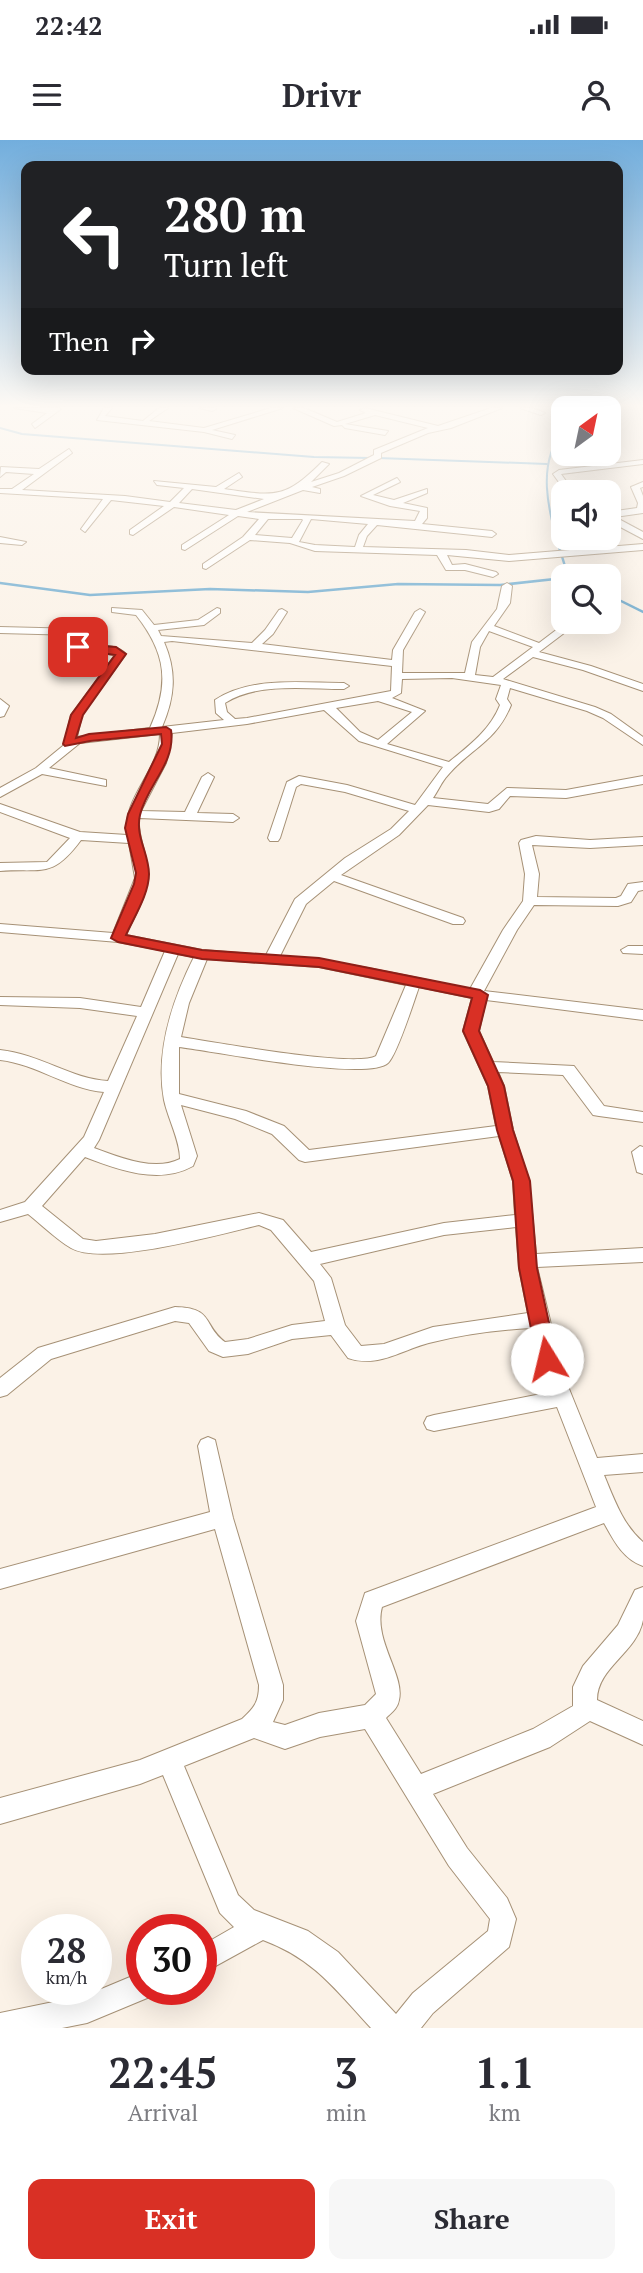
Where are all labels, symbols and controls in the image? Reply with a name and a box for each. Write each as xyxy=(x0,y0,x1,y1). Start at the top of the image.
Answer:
text: 22:42 xyxy=(35,8,103,42)
text: Drivr xyxy=(282,74,361,116)
icon: menu xyxy=(28,76,66,114)
icon: person xyxy=(577,76,615,114)
text: 280 m xyxy=(164,181,306,246)
icon: left xyxy=(49,189,140,280)
text: Turn left xyxy=(164,244,288,286)
icon: right xyxy=(123,322,161,360)
text: Then xyxy=(49,324,109,358)
north arrow xyxy=(551,396,621,466)
map controls xyxy=(551,396,621,634)
button: sound xyxy=(551,480,621,550)
button: search xyxy=(551,564,621,634)
pin xyxy=(48,617,108,677)
icon: arrive xyxy=(59,628,97,666)
position arrow xyxy=(510,1322,584,1396)
speed limit sign: 30 xyxy=(126,1914,217,2005)
text: 28 xyxy=(47,1927,86,1973)
text: km/h xyxy=(46,1965,87,1989)
text: 22:45 xyxy=(108,2044,218,2100)
text: 3 xyxy=(334,2044,358,2100)
text: 1.1 xyxy=(475,2044,535,2100)
text: Arrival xyxy=(128,2097,198,2128)
text: min xyxy=(326,2097,366,2128)
text: km xyxy=(489,2097,521,2128)
button: Exit xyxy=(28,2179,315,2259)
button: Share xyxy=(329,2179,615,2259)

